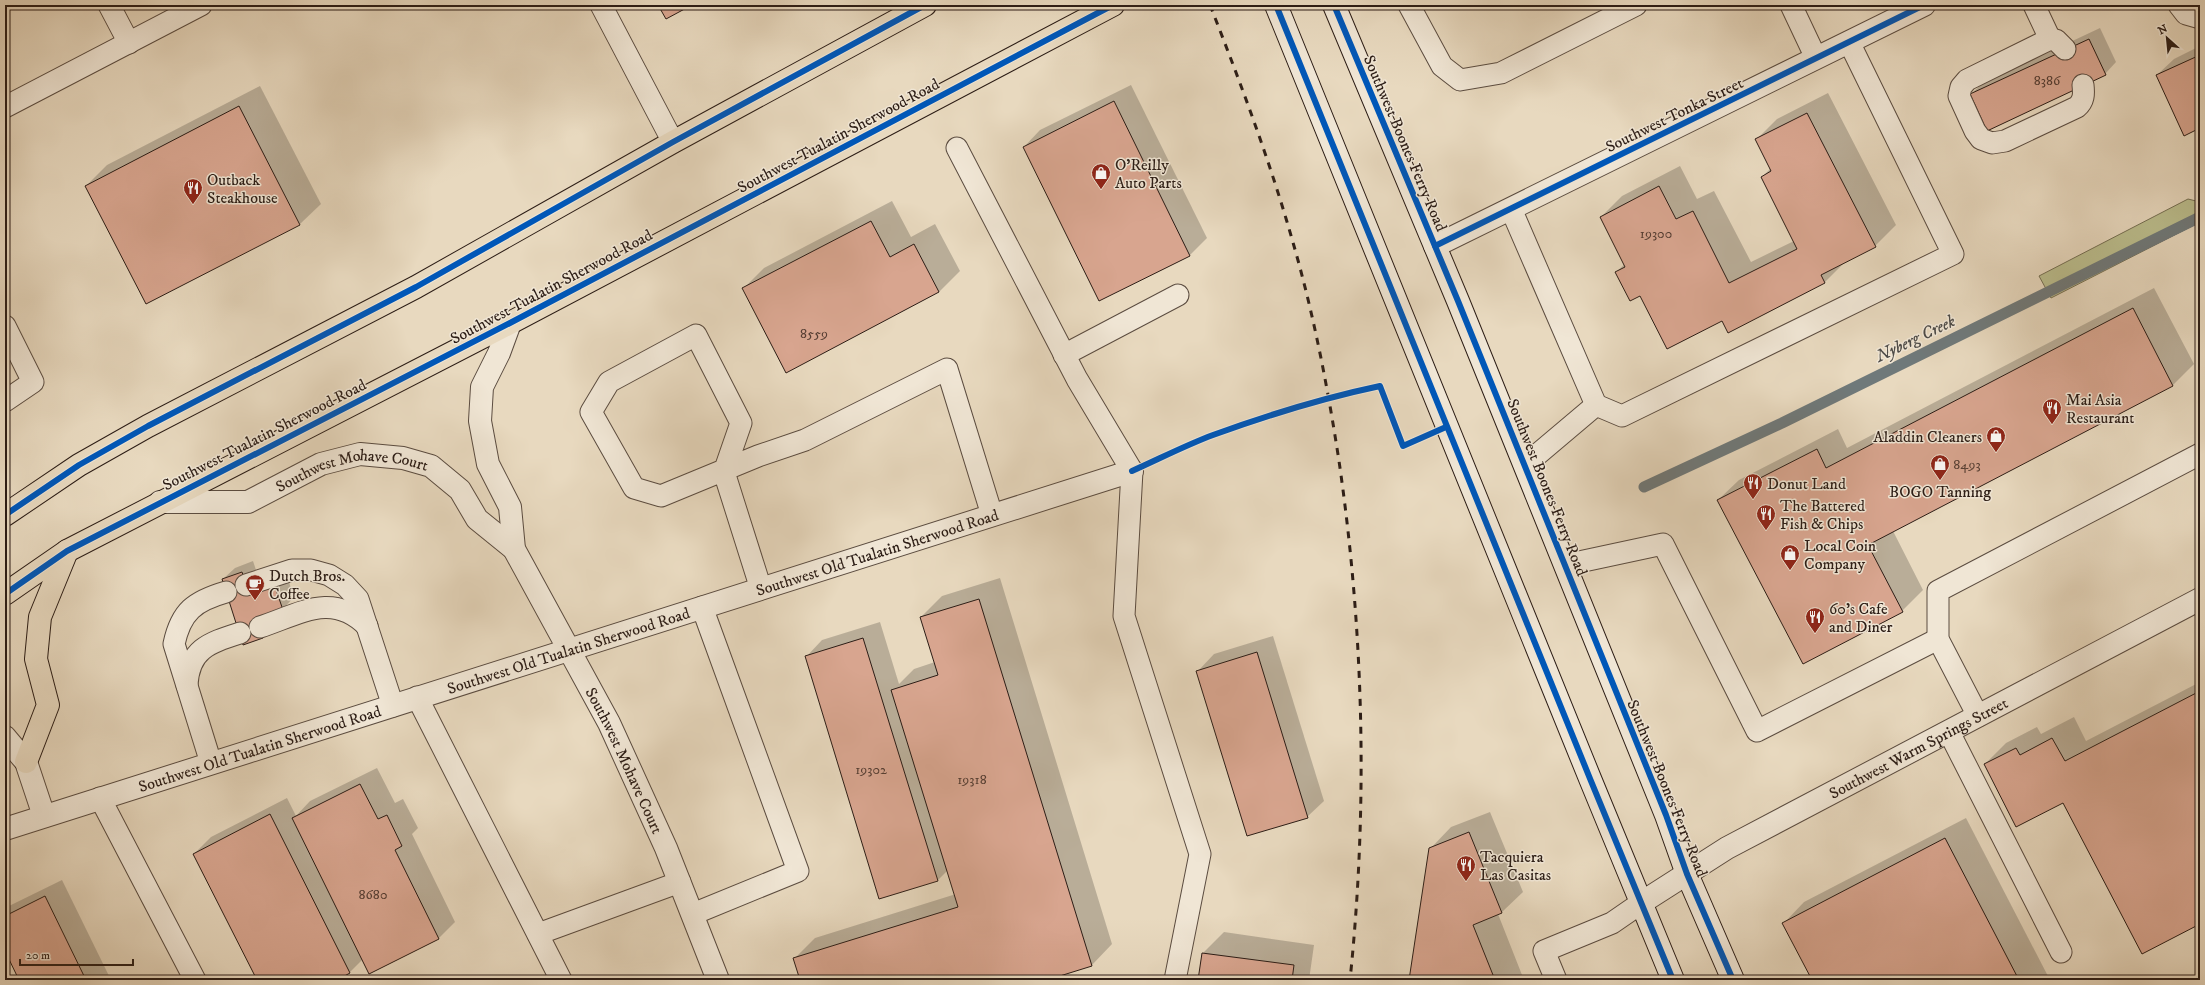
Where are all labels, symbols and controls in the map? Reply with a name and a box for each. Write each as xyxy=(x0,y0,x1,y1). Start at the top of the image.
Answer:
north arrow xyxy=(2147,18,2187,58)
text: N xyxy=(2156,22,2170,38)
street label: Southwest Boones Ferry Road xyxy=(1359,52,1451,235)
house number: 8386 xyxy=(2034,72,2061,90)
street label: Southwest Tonka Street xyxy=(1602,73,1747,157)
street label: Southwest Tualatin Sherwood Road xyxy=(734,74,943,198)
place label: O'Reilly Auto Parts xyxy=(1115,155,1182,193)
shop icon: O'Reilly Auto Parts xyxy=(1090,162,1112,190)
place label: Outback Steakhouse xyxy=(207,170,278,208)
restaurant icon: Outback Steakhouse xyxy=(182,177,204,205)
street label: Southwest Tualatin Sherwood Road xyxy=(447,225,656,349)
house number: 19300 xyxy=(1640,225,1672,243)
water label: Nyberg Creek xyxy=(1871,310,1960,368)
house number: 8559 xyxy=(800,325,828,343)
street label: Southwest Tualatin Sherwood Road xyxy=(159,375,370,495)
place label: Mai Asia Restaurant xyxy=(2066,390,2134,428)
street label: Southwest Boones Ferry Road xyxy=(1502,396,1592,579)
restaurant icon: Mai Asia Restaurant xyxy=(2041,397,2063,425)
shop icon: Aladdin Cleaners xyxy=(1985,425,2007,453)
place label: Aladdin Cleaners xyxy=(1873,427,1982,447)
street label: Southwest Mohave Court xyxy=(272,445,431,497)
shop icon: BOGO Tanning xyxy=(1929,453,1951,481)
house number: 8493 xyxy=(1953,456,1981,474)
restaurant icon: Donut Land xyxy=(1742,472,1764,500)
place label: Donut Land xyxy=(1767,474,1846,494)
place label: BOGO Tanning xyxy=(1889,482,1991,502)
place label: The Battered Fish & Chips xyxy=(1780,496,1865,534)
restaurant icon: The Battered Fish & Chips xyxy=(1755,503,1777,531)
street label: Southwest Old Tualatin Sherwood Road xyxy=(754,505,1001,601)
place label: Local Coin Company xyxy=(1804,536,1877,574)
shop icon: Local Coin Company xyxy=(1779,543,1801,571)
place label: Dutch Bros. Coffee xyxy=(269,566,346,604)
cafe icon: Dutch Bros. Coffee xyxy=(244,573,266,601)
place label: 60's Cafe and Diner xyxy=(1829,599,1893,637)
street label: Southwest Old Tualatin Sherwood Road xyxy=(445,603,692,699)
restaurant icon: 60's Cafe and Diner xyxy=(1804,606,1826,634)
street label: Southwest Mohave Court xyxy=(581,684,667,837)
street label: Southwest Warm Springs Street xyxy=(1826,693,2011,804)
street label: Southwest Boones Ferry Road xyxy=(1622,697,1712,880)
street label: Southwest Old Tualatin Sherwood Road xyxy=(136,701,384,797)
house number: 19302 xyxy=(855,761,887,779)
house number: 19318 xyxy=(957,771,987,789)
place label: Tacquiera Las Casitas xyxy=(1480,847,1551,885)
restaurant icon: Tacquiera Las Casitas xyxy=(1455,854,1477,882)
house number: 8680 xyxy=(359,886,387,904)
scale bar xyxy=(20,941,133,967)
text: 20 m xyxy=(26,948,50,963)

